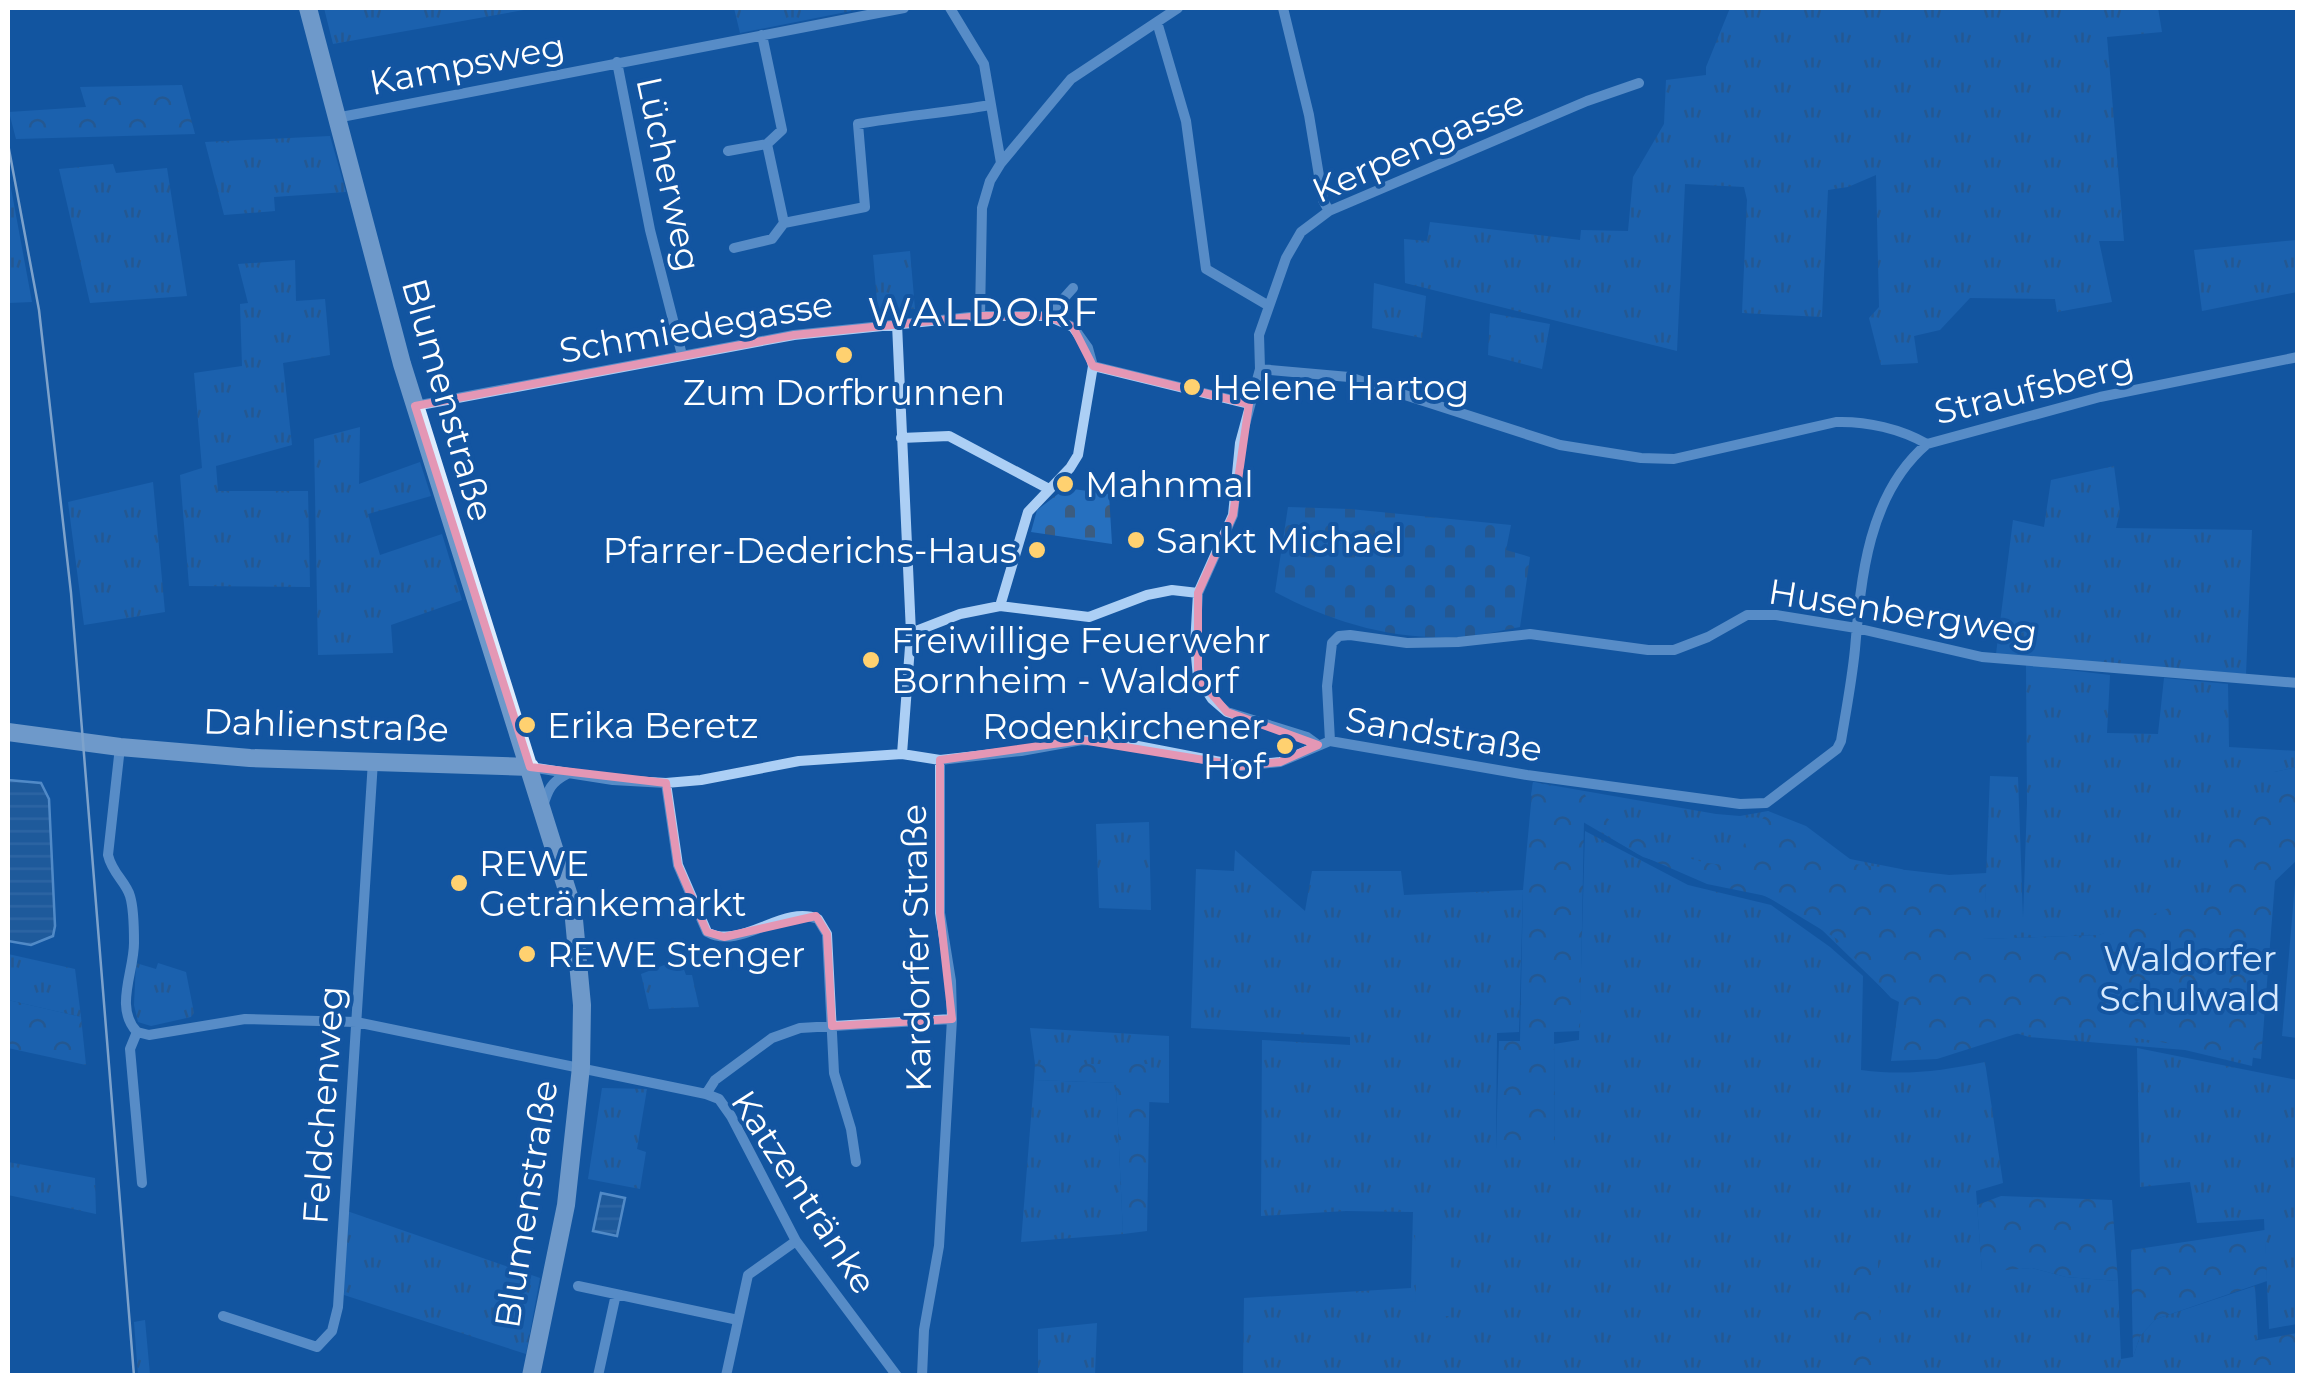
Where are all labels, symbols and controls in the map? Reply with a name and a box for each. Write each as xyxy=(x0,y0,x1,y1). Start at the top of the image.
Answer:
street label: Kampsweg xyxy=(366,24,568,104)
street label: Lücherweg xyxy=(627,73,711,275)
street label: Kerpengasse xyxy=(1305,80,1531,212)
street label: Blumenstraße xyxy=(393,274,503,526)
street label: Schmiedegasse xyxy=(556,282,836,372)
district label: WALDORF xyxy=(867,287,1101,336)
street label: Straufsberg xyxy=(1930,342,2138,434)
marker: Zum Dorfbrunnen xyxy=(833,344,855,366)
place label: Helene Hartog xyxy=(1212,366,1469,409)
place label: Zum Dorfbrunnen xyxy=(683,371,1005,414)
marker: Helene Hartog xyxy=(1181,376,1203,398)
place label: Mahnmal xyxy=(1085,463,1254,506)
marker: Mahnmal xyxy=(1054,473,1076,495)
place label: Sankt Michael xyxy=(1156,519,1403,562)
place label: Pfarrer-Dederichs-Haus xyxy=(603,529,1017,572)
marker: Sankt Michael xyxy=(1125,529,1147,551)
marker: Pfarrer-Dederichs-Haus xyxy=(1026,539,1048,561)
street label: Husenbergweg xyxy=(1765,570,2041,654)
place label: Freiwillige Feuerwehr Bornheim - Waldorf xyxy=(891,619,1271,702)
marker: Freiwillige Feuerwehr Bornheim - Waldorf xyxy=(860,649,882,671)
street label: Sandstraße xyxy=(1343,697,1545,771)
street label: Dahlienstraße xyxy=(202,699,450,751)
place label: Erika Beretz xyxy=(547,704,758,747)
place label: Rodenkirchener Hof xyxy=(982,705,1267,788)
marker: Erika Beretz xyxy=(516,714,538,736)
marker: Rodenkirchener Hof xyxy=(1274,735,1296,757)
street label: Kardorfer Straße xyxy=(892,804,940,1092)
place label: REWE Getränkemarkt xyxy=(479,842,746,925)
marker: REWE Getränkemarkt xyxy=(448,872,470,894)
place label: REWE Stenger xyxy=(547,933,805,976)
park label: Waldorfer Schulwald xyxy=(2099,937,2281,1020)
marker: REWE Stenger xyxy=(516,943,538,965)
street label: Feldchenweg xyxy=(293,984,353,1226)
street label: Blumenstraße xyxy=(485,1077,567,1331)
street label: Katzentränke xyxy=(722,1082,886,1302)

